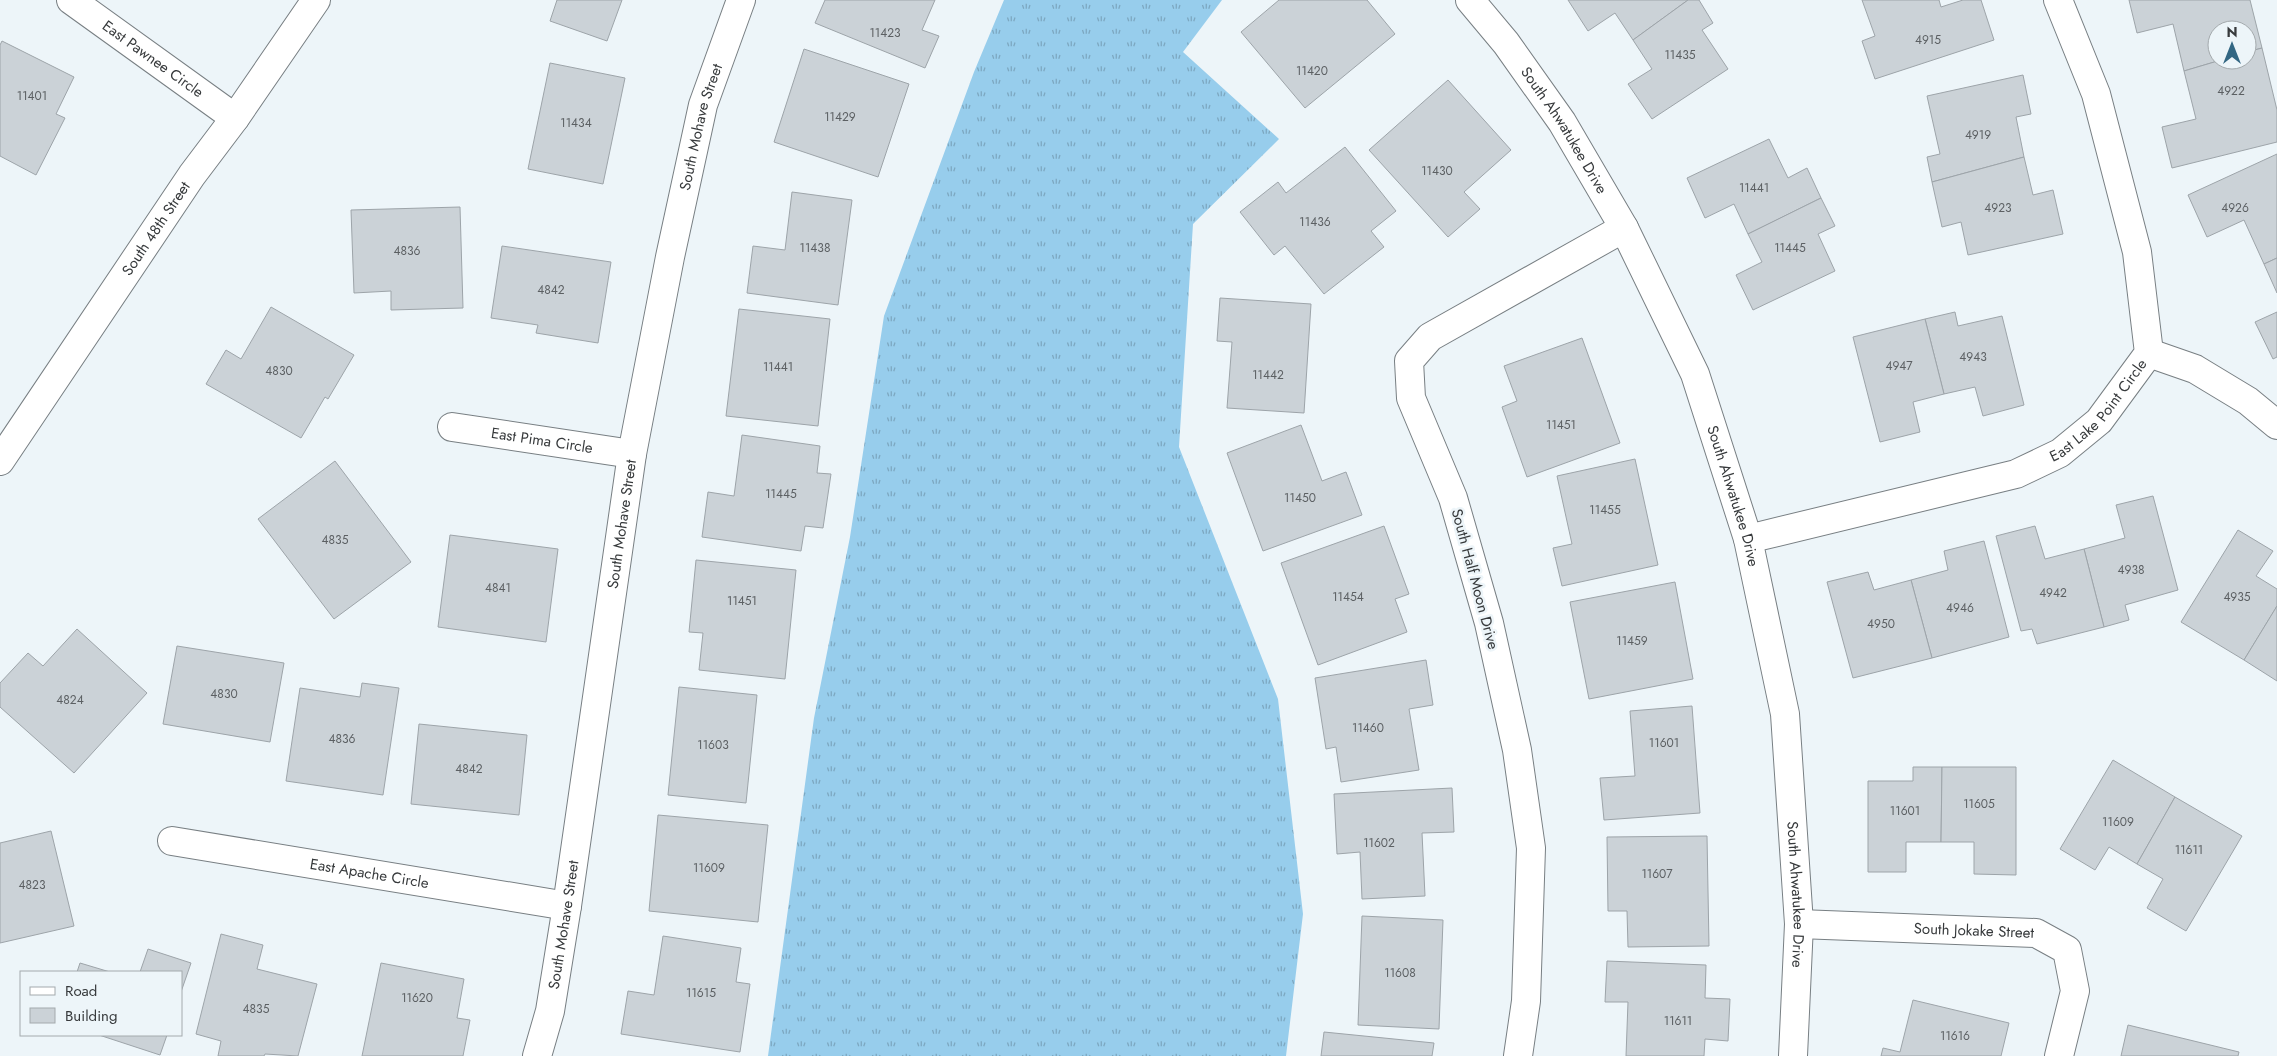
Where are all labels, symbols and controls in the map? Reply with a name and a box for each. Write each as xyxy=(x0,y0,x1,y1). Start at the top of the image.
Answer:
street label: East Pawnee Circle xyxy=(98,15,208,103)
north arrow xyxy=(2207,20,2257,70)
text: N xyxy=(2226,22,2238,42)
house number: 11423 xyxy=(869,24,901,42)
house number: 4915 xyxy=(1915,31,1941,49)
house number: 11435 xyxy=(1664,46,1696,64)
street label: South Mohave Street xyxy=(674,60,728,192)
house number: 11420 xyxy=(1296,62,1328,80)
street label: South Ahwatukee Drive xyxy=(1515,62,1613,198)
house number: 4922 xyxy=(2217,82,2245,100)
house number: 11401 xyxy=(17,87,47,105)
house number: 11429 xyxy=(824,108,856,126)
house number: 11434 xyxy=(560,114,592,132)
house number: 4919 xyxy=(1965,126,1991,144)
house number: 11430 xyxy=(1421,162,1453,180)
street label: South 48th Street xyxy=(117,177,196,280)
house number: 11441 xyxy=(1739,179,1769,197)
house number: 4923 xyxy=(1984,199,2012,217)
house number: 4926 xyxy=(2221,199,2249,217)
house number: 11436 xyxy=(1299,213,1331,231)
house number: 11438 xyxy=(800,239,830,257)
house number: 11445 xyxy=(1774,239,1806,257)
house number: 4836 xyxy=(393,242,421,260)
house number: 4842 xyxy=(537,281,565,299)
house number: 4943 xyxy=(1959,348,1987,366)
street label: East Lake Point Circle xyxy=(2046,354,2152,467)
house number: 4947 xyxy=(1885,357,1913,375)
house number: 11441 xyxy=(763,358,793,376)
house number: 4830 xyxy=(265,362,293,380)
house number: 11442 xyxy=(1252,366,1284,384)
house number: 11451 xyxy=(1546,416,1576,434)
street label: East Pima Circle xyxy=(490,422,595,459)
street label: South Ahwatukee Drive xyxy=(1701,423,1765,569)
street label: South Mohave Street xyxy=(602,458,642,590)
house number: 11445 xyxy=(765,485,797,503)
house number: 11450 xyxy=(1284,489,1316,507)
house number: 11455 xyxy=(1589,501,1621,519)
street label: South Half Moon Drive xyxy=(1446,506,1504,652)
house number: 4835 xyxy=(322,531,349,549)
house number: 4938 xyxy=(2117,561,2145,579)
house number: 4841 xyxy=(485,579,511,597)
house number: 4942 xyxy=(2039,584,2067,602)
house number: 11454 xyxy=(1332,588,1364,606)
house number: 4935 xyxy=(2223,588,2251,606)
house number: 11451 xyxy=(727,592,757,610)
house number: 4946 xyxy=(1946,599,1974,617)
house number: 4950 xyxy=(1867,615,1895,633)
house number: 11459 xyxy=(1616,632,1648,650)
house number: 4830 xyxy=(210,685,238,703)
house number: 4824 xyxy=(56,691,84,709)
house number: 11460 xyxy=(1352,719,1384,737)
house number: 4836 xyxy=(328,730,356,748)
house number: 11601 xyxy=(1649,734,1679,752)
house number: 11603 xyxy=(697,736,729,754)
house number: 4842 xyxy=(455,760,483,778)
house number: 11605 xyxy=(1963,795,1995,813)
house number: 11601 xyxy=(1890,802,1920,820)
house number: 11609 xyxy=(2102,813,2134,831)
street label: South Ahwatukee Drive xyxy=(1781,820,1810,968)
house number: 11602 xyxy=(1363,834,1395,852)
house number: 11611 xyxy=(2175,841,2203,859)
street label: East Apache Circle xyxy=(308,853,431,894)
street label: South Mohave Street xyxy=(543,859,584,991)
house number: 11609 xyxy=(693,859,725,877)
house number: 11607 xyxy=(1641,865,1673,883)
house number: 4823 xyxy=(19,876,46,894)
street label: South Jokake Street xyxy=(1913,917,2035,944)
house number: 11608 xyxy=(1384,964,1416,982)
legend xyxy=(20,971,182,1036)
text: Road xyxy=(65,980,97,1002)
house number: 11615 xyxy=(686,984,716,1002)
house number: 11620 xyxy=(401,989,433,1007)
house number: 4835 xyxy=(243,1000,270,1018)
text: Building xyxy=(65,1005,117,1027)
house number: 11611 xyxy=(1664,1012,1692,1030)
house number: 11616 xyxy=(1940,1027,1970,1045)

